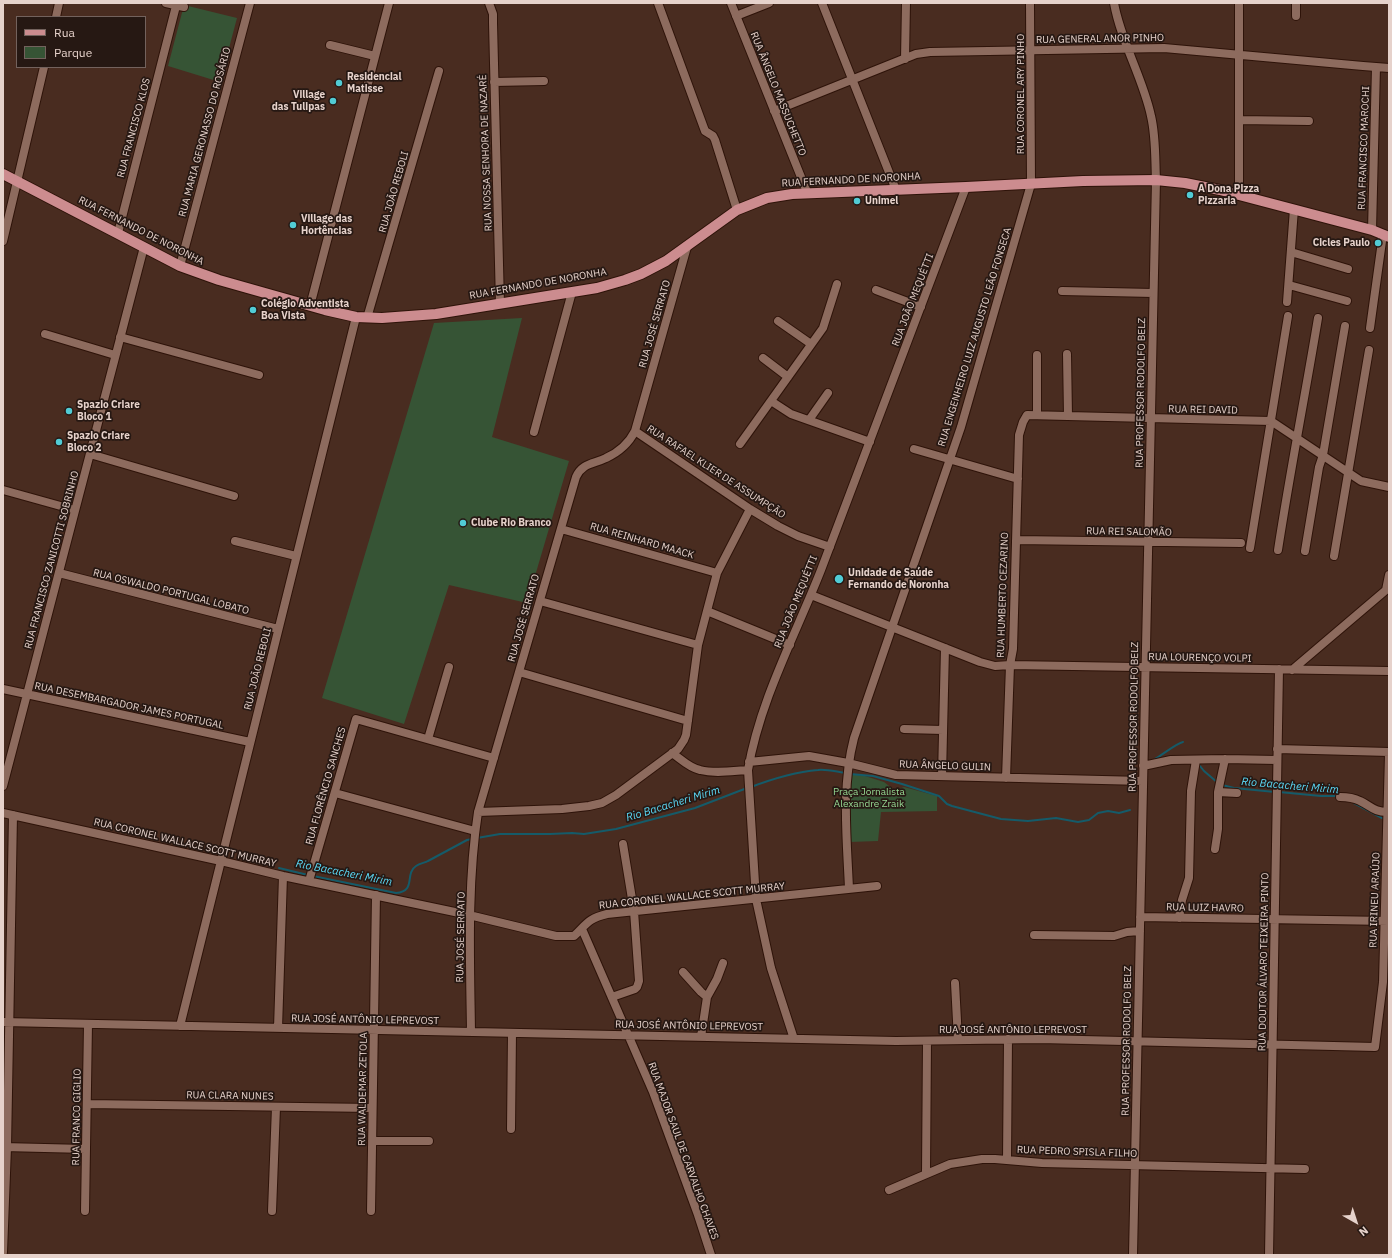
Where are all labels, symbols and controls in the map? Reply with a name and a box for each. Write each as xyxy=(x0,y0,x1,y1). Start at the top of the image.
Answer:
legend xyxy=(16,16,146,68)
text: Rua xyxy=(54,25,75,40)
street label: RUA ÂNGELO MASSUCHETTO xyxy=(748,30,808,158)
street label: RUA GENERAL ANOR PINHO xyxy=(1036,32,1164,46)
street label: RUA CORONEL ARY PINHO xyxy=(1015,34,1027,154)
text: Parque xyxy=(54,45,92,60)
street label: RUA MARIA GERONASSO DO ROSÁRIO xyxy=(177,46,233,218)
place label: Residencial Matisse xyxy=(347,71,402,94)
street label: RUA NOSSA SENHORA DE NAZARÉ xyxy=(477,74,495,232)
street label: RUA FRANCISCO KLOS xyxy=(115,77,153,179)
marker: Residencial Matisse xyxy=(334,78,344,88)
street label: RUA FRANCISCO MAROCHI xyxy=(1356,86,1372,210)
place label: Village das Tulipas xyxy=(272,89,325,112)
marker: Village das Tulipas xyxy=(328,96,338,106)
street label: RUA JOÃO REBOLI xyxy=(377,150,411,234)
street label: RUA FERNANDO DE NORONHA xyxy=(781,170,921,190)
place label: A Dona Pizza Pizzaria xyxy=(1198,183,1259,206)
marker: A Dona Pizza Pizzaria xyxy=(1185,190,1195,200)
street label: RUA FERNANDO DE NORONHA xyxy=(76,194,206,268)
place label: Unimel xyxy=(865,195,898,207)
marker: Unimel xyxy=(852,196,862,206)
place label: Village das Hortências xyxy=(301,213,352,236)
marker: Village das Hortências xyxy=(288,220,298,230)
street label: RUA ENGENHEIRO LUIZ AUGUSTO LEÃO FONSECA xyxy=(936,226,1014,448)
place label: Cicles Paulo xyxy=(1313,237,1370,249)
marker: Cicles Paulo xyxy=(1373,238,1383,248)
street label: RUA JOÃO MEQUÉTTI xyxy=(890,252,936,348)
street label: RUA FERNANDO DE NORONHA xyxy=(468,266,608,302)
street label: RUA JOSÉ SERRATO xyxy=(637,279,673,369)
place label: Colégio Adventista Boa Vista xyxy=(261,298,349,322)
marker: Colégio Adventista Boa Vista xyxy=(248,305,258,315)
street label: RUA PROFESSOR RODOLFO BELZ xyxy=(1134,318,1148,468)
place label: Spazio Criare Bloco 1 xyxy=(77,399,140,422)
street label: RUA REI DAVID xyxy=(1168,403,1238,417)
marker: Spazio Criare Bloco 1 xyxy=(64,406,74,416)
street label: RUA RAFAEL KLIER DE ASSUMPÇÃO xyxy=(645,423,787,521)
place label: Spazio Criare Bloco 2 xyxy=(67,430,130,454)
marker: Spazio Criare Bloco 2 xyxy=(54,437,64,447)
street label: RUA FRANCISCO ZANICOTTI SOBRINHO xyxy=(22,470,82,650)
place label: Clube Rio Branco xyxy=(471,517,551,529)
marker: Clube Rio Branco xyxy=(458,518,468,528)
street label: RUA REINHARD MAACK xyxy=(589,520,695,562)
street label: RUA REI SALOMÃO xyxy=(1086,525,1172,539)
street label: RUA HUMBERTO CEZARINO xyxy=(995,532,1011,658)
street label: RUA JOÃO MEQUÉTTI xyxy=(772,554,820,650)
street label: RUA OSWALDO PORTUGAL LOBATO xyxy=(92,567,250,617)
place label: Unidade de Saúde Fernando de Noronha xyxy=(848,567,949,590)
street label: RUA JOSÉ SERRATO xyxy=(506,573,542,663)
marker: Unidade de Saúde Fernando de Noronha xyxy=(833,573,845,585)
street label: RUA JOÃO REBOLI xyxy=(242,627,274,711)
street label: RUA PROFESSOR RODOLFO BELZ xyxy=(1127,642,1141,792)
street label: RUA LOURENÇO VOLPI xyxy=(1148,651,1252,665)
street label: RUA DESEMBARGADOR JAMES PORTUGAL xyxy=(33,680,225,732)
street label: RUA FLORÊNCIO SANCHES xyxy=(303,726,349,846)
street label: RUA ÂNGELO GULIN xyxy=(899,758,991,774)
water label: Rio Bacacheri Mirim xyxy=(1241,775,1339,797)
water label: Rio Bacacheri Mirim xyxy=(624,783,722,825)
park label: Praça Jornalista Alexandre Zraik xyxy=(833,786,905,810)
street label: RUA CORONEL WALLACE SCOTT MURRAY xyxy=(93,816,277,870)
street label: RUA IRINEU ARAÚJO xyxy=(1367,852,1383,948)
water label: Rio Bacacheri Mirim xyxy=(295,857,393,889)
street label: RUA DOUTOR ÁLVARO TEIXEIRA PINTO xyxy=(1256,873,1272,1051)
street label: RUA CORONEL WALLACE SCOTT MURRAY xyxy=(598,880,786,912)
street label: RUA JOSÉ SERRATO xyxy=(454,892,468,982)
street label: RUA LUIZ HAVRO xyxy=(1166,901,1244,915)
street label: RUA PROFESSOR RODOLFO BELZ xyxy=(1120,966,1134,1116)
street label: RUA JOSÉ ANTÔNIO LEPREVOST xyxy=(291,1013,439,1027)
street label: RUA JOSÉ ANTÔNIO LEPREVOST xyxy=(615,1019,763,1033)
street label: RUA JOSÉ ANTÔNIO LEPREVOST xyxy=(939,1024,1087,1036)
street label: RUA WALDEMAR ZETOLA xyxy=(356,1032,370,1146)
street label: RUA MAJOR SAUL DE CARVALHO CHAVES xyxy=(645,1061,721,1241)
street label: RUA FRANCO GIGLIO xyxy=(70,1069,84,1165)
street label: RUA CLARA NUNES xyxy=(186,1089,274,1103)
street label: RUA PEDRO SPISLA FILHO xyxy=(1017,1144,1137,1160)
north arrow xyxy=(1336,1202,1376,1242)
text: N xyxy=(1356,1223,1371,1239)

